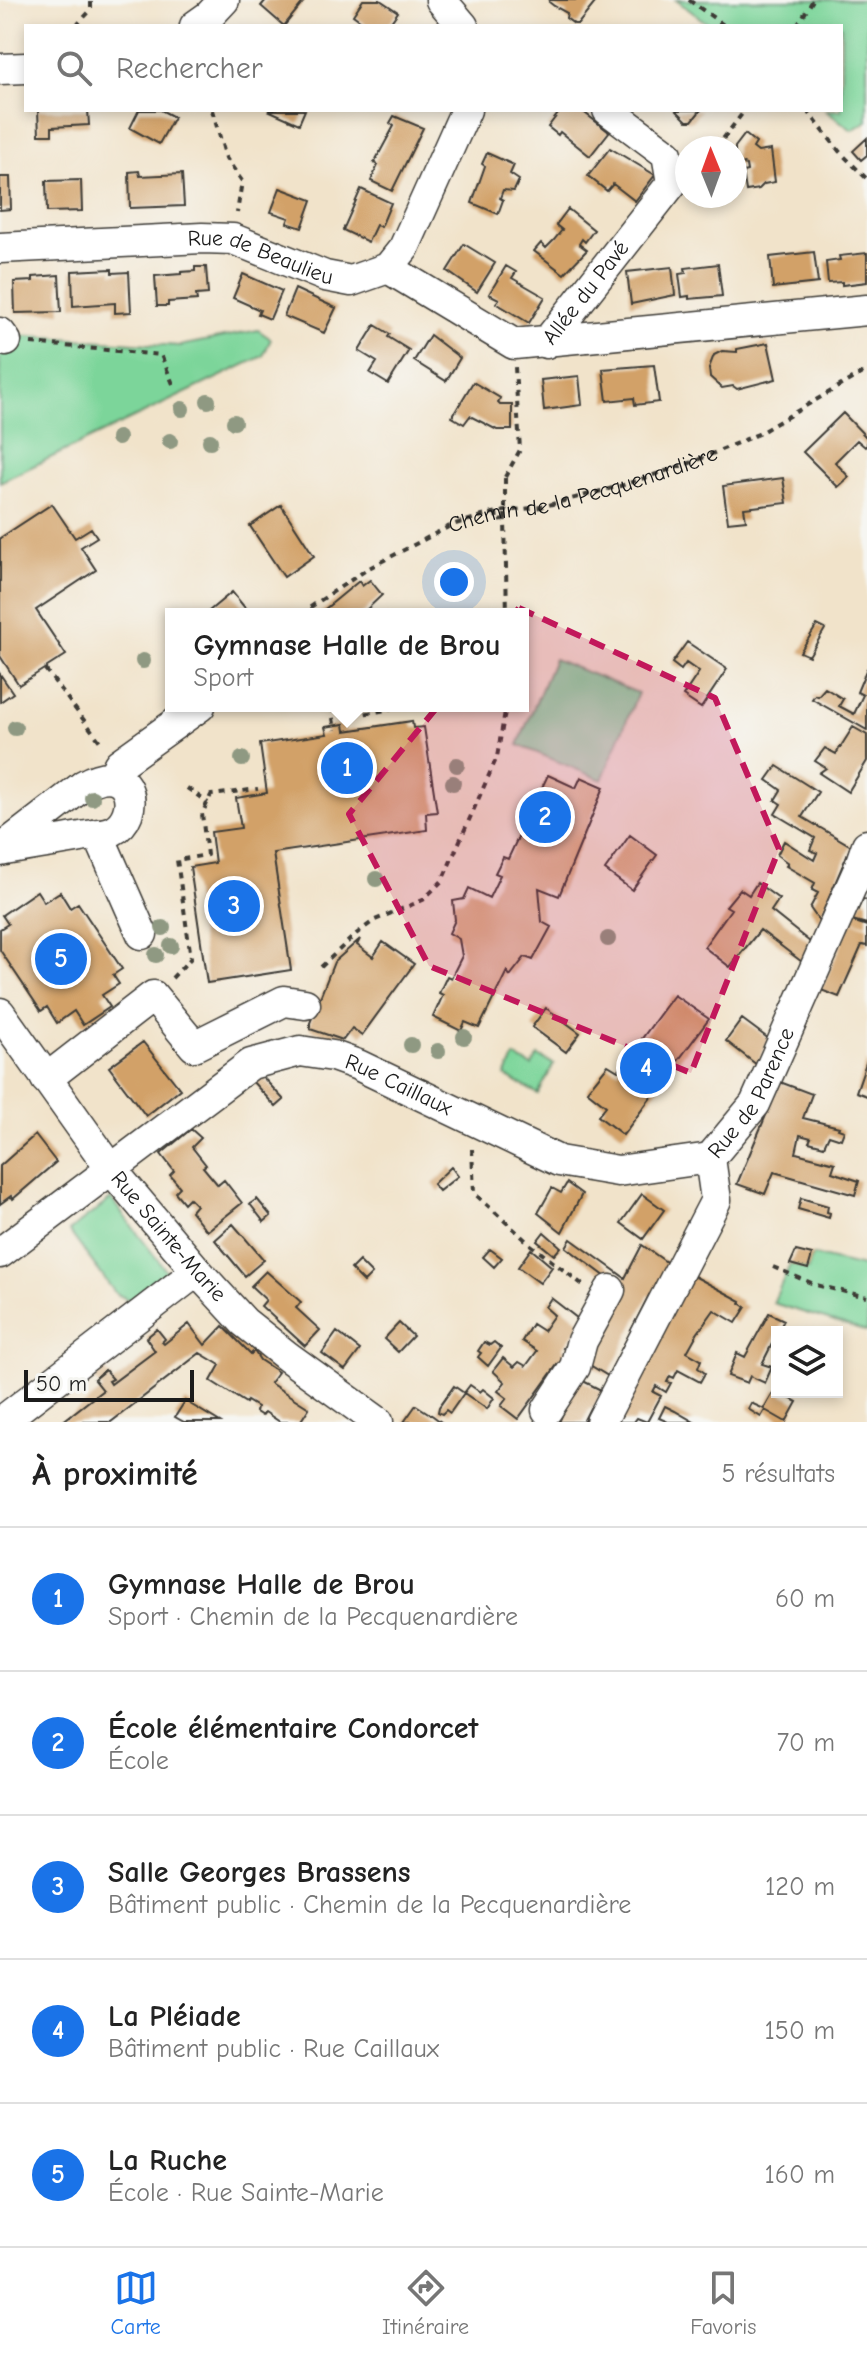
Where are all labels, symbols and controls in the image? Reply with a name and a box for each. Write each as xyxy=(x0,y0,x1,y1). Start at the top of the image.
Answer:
search box xyxy=(24,24,843,112)
icon: search xyxy=(52,46,96,90)
text: Rechercher xyxy=(116,51,263,86)
north arrow xyxy=(675,136,747,208)
street label: Rue de Beaulieu xyxy=(187,225,335,290)
street label: Allée du Pavé xyxy=(537,236,634,350)
street label: Chemin de la Pecquenardière xyxy=(445,440,721,538)
your location xyxy=(434,562,474,602)
popup xyxy=(165,608,529,712)
text: Gymnase Halle de Brou xyxy=(194,628,500,663)
text: Sport xyxy=(194,663,253,693)
pin: 1 xyxy=(321,738,373,798)
pin: 2 xyxy=(519,787,571,847)
pin: 3 xyxy=(208,876,260,936)
pin: 5 xyxy=(35,929,87,989)
street label: Rue de Parence xyxy=(702,1024,800,1164)
pin: 4 xyxy=(620,1038,672,1098)
street label: Rue Caillaux xyxy=(342,1049,457,1121)
street label: Rue Sainte-Marie xyxy=(105,1166,232,1307)
map controls xyxy=(771,1326,843,1398)
button: layers xyxy=(771,1326,843,1398)
scale bar xyxy=(24,1366,194,1402)
text: 50 m xyxy=(36,1371,87,1397)
text: À proximité xyxy=(32,1454,198,1494)
text: 5 résultats xyxy=(722,1459,835,1489)
text: Gymnase Halle de Brou xyxy=(108,1567,415,1602)
text: 1 xyxy=(53,1584,63,1614)
text: 60 m xyxy=(775,1584,835,1614)
text: Sport · Chemin de la Pecquenardière xyxy=(108,1602,518,1632)
text: École élémentaire Condorcet xyxy=(108,1711,478,1746)
text: 2 xyxy=(52,1728,64,1758)
text: 70 m xyxy=(777,1728,835,1758)
text: École xyxy=(108,1746,169,1776)
text: Salle Georges Brassens xyxy=(108,1855,410,1890)
text: 3 xyxy=(52,1872,64,1902)
text: 120 m xyxy=(765,1872,835,1902)
text: Bâtiment public · Chemin de la Pecquenardière xyxy=(108,1890,631,1920)
text: La Pléiade xyxy=(108,1999,241,2034)
text: 4 xyxy=(52,2016,64,2046)
text: 150 m xyxy=(765,2016,835,2046)
text: Bâtiment public · Rue Caillaux xyxy=(108,2034,439,2064)
text: La Ruche xyxy=(108,2143,227,2178)
text: 5 xyxy=(51,2160,65,2190)
text: 160 m xyxy=(765,2160,835,2190)
text: École · Rue Sainte-Marie xyxy=(108,2178,384,2208)
tab: Carte xyxy=(111,2266,161,2340)
tab: Itinéraire xyxy=(382,2266,469,2340)
tab: Favoris xyxy=(690,2266,756,2340)

